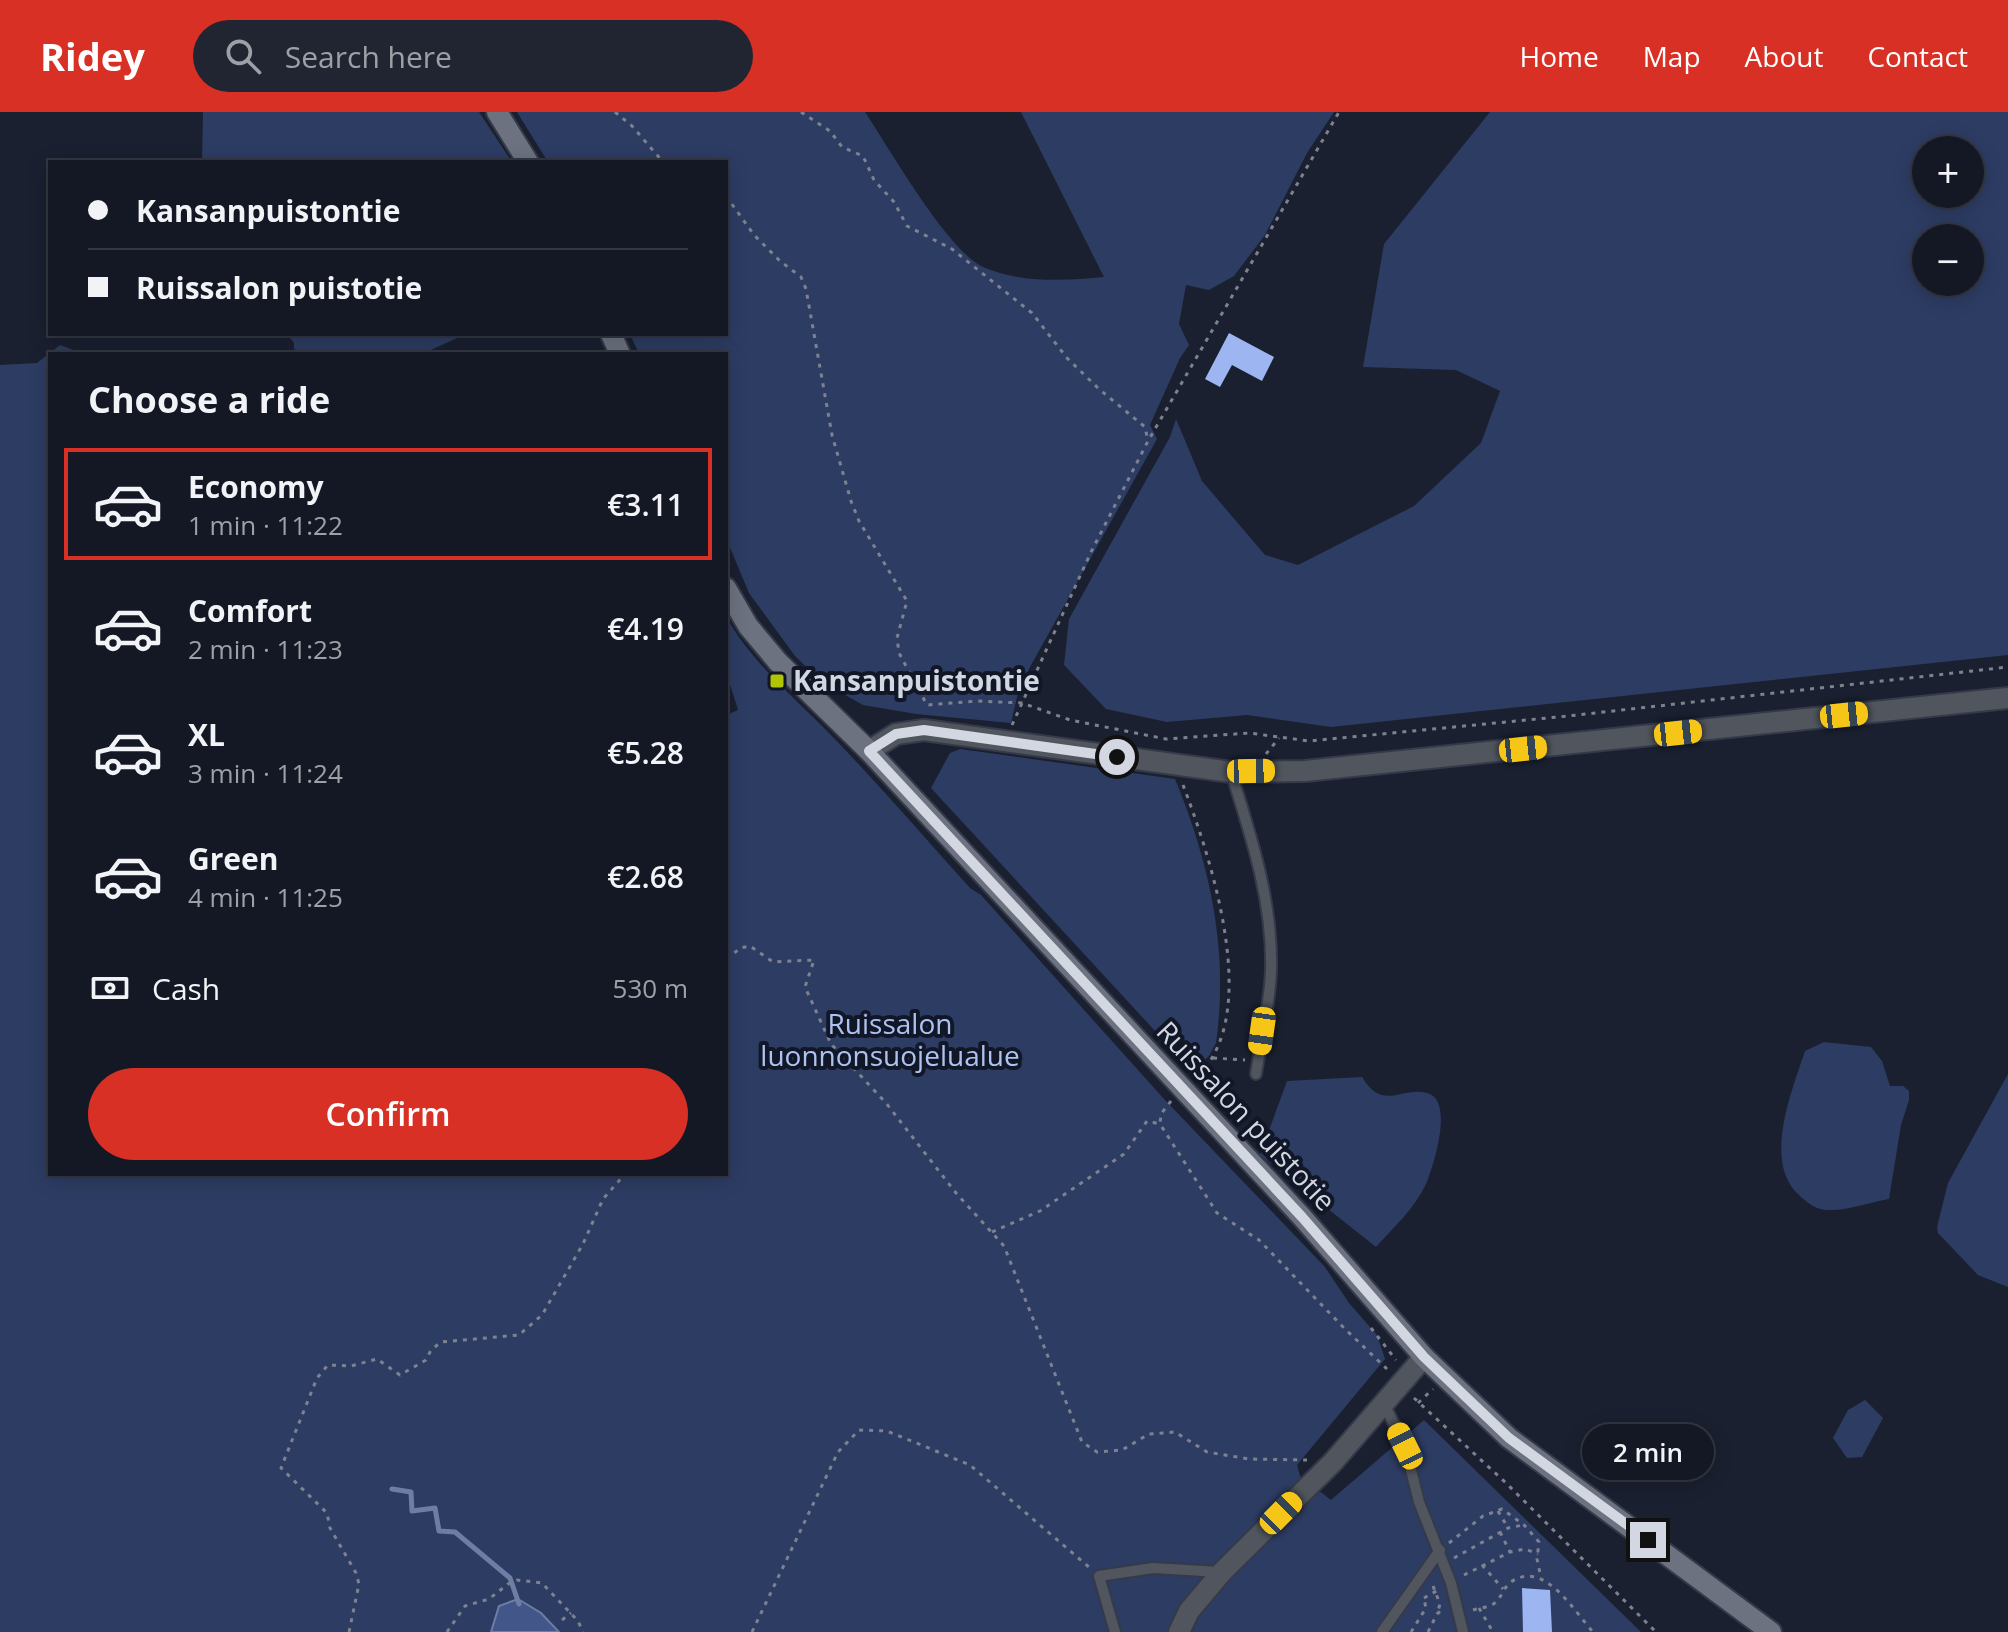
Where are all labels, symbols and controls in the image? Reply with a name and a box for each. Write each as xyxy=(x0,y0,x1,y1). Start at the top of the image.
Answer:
search box xyxy=(193,20,753,92)
text: Ridey xyxy=(40,30,145,82)
icon: search xyxy=(221,34,265,78)
text: Search here xyxy=(285,36,452,77)
text: Home xyxy=(1520,37,1599,75)
text: Map xyxy=(1643,37,1701,75)
text: About xyxy=(1745,37,1823,75)
text: Contact xyxy=(1867,37,1968,75)
map controls xyxy=(1912,136,1984,296)
button: + xyxy=(1912,136,1984,208)
text: Kansanpuistontie xyxy=(136,190,401,231)
button: − xyxy=(1912,224,1984,296)
text: Ruissalon puistotie xyxy=(136,267,422,308)
text: Choose a ride xyxy=(88,375,330,424)
text: Economy xyxy=(188,466,324,507)
icon: car xyxy=(92,468,164,540)
text: €3.11 xyxy=(607,484,684,525)
text: 1 min · 11:22 xyxy=(188,507,343,543)
text: Comfort xyxy=(188,590,312,631)
icon: car xyxy=(92,592,164,664)
text: €4.19 xyxy=(607,608,684,649)
text: 2 min · 11:23 xyxy=(188,631,343,667)
place label: Kansanpuistontie xyxy=(793,661,1040,699)
marker: Kansanpuistontie xyxy=(768,672,786,690)
car xyxy=(1819,701,1869,729)
text: XL xyxy=(188,714,225,755)
icon: car xyxy=(92,716,164,788)
car xyxy=(1653,719,1703,747)
text: €5.28 xyxy=(607,732,684,773)
car xyxy=(1498,735,1548,763)
route start xyxy=(1099,739,1135,775)
text: 3 min · 11:24 xyxy=(188,755,343,791)
car xyxy=(1227,759,1275,783)
text: Green xyxy=(188,838,279,879)
icon: car xyxy=(92,840,164,912)
text: €2.68 xyxy=(607,856,684,897)
text: 4 min · 11:25 xyxy=(188,879,343,915)
icon: cash xyxy=(88,966,132,1010)
text: Cash xyxy=(152,968,220,1009)
text: 530 m xyxy=(613,970,688,1006)
park label: Ruissalon luonnonsuojelualue xyxy=(760,1004,1020,1074)
car xyxy=(1247,1006,1277,1056)
street label: Ruissalon puistotie xyxy=(1149,1012,1345,1218)
button: Confirm xyxy=(88,1068,688,1160)
car xyxy=(1384,1419,1426,1473)
callout: 2 min xyxy=(1582,1424,1714,1480)
text: 2 min xyxy=(1613,1434,1683,1470)
car xyxy=(1256,1488,1306,1538)
route end xyxy=(1630,1522,1666,1558)

